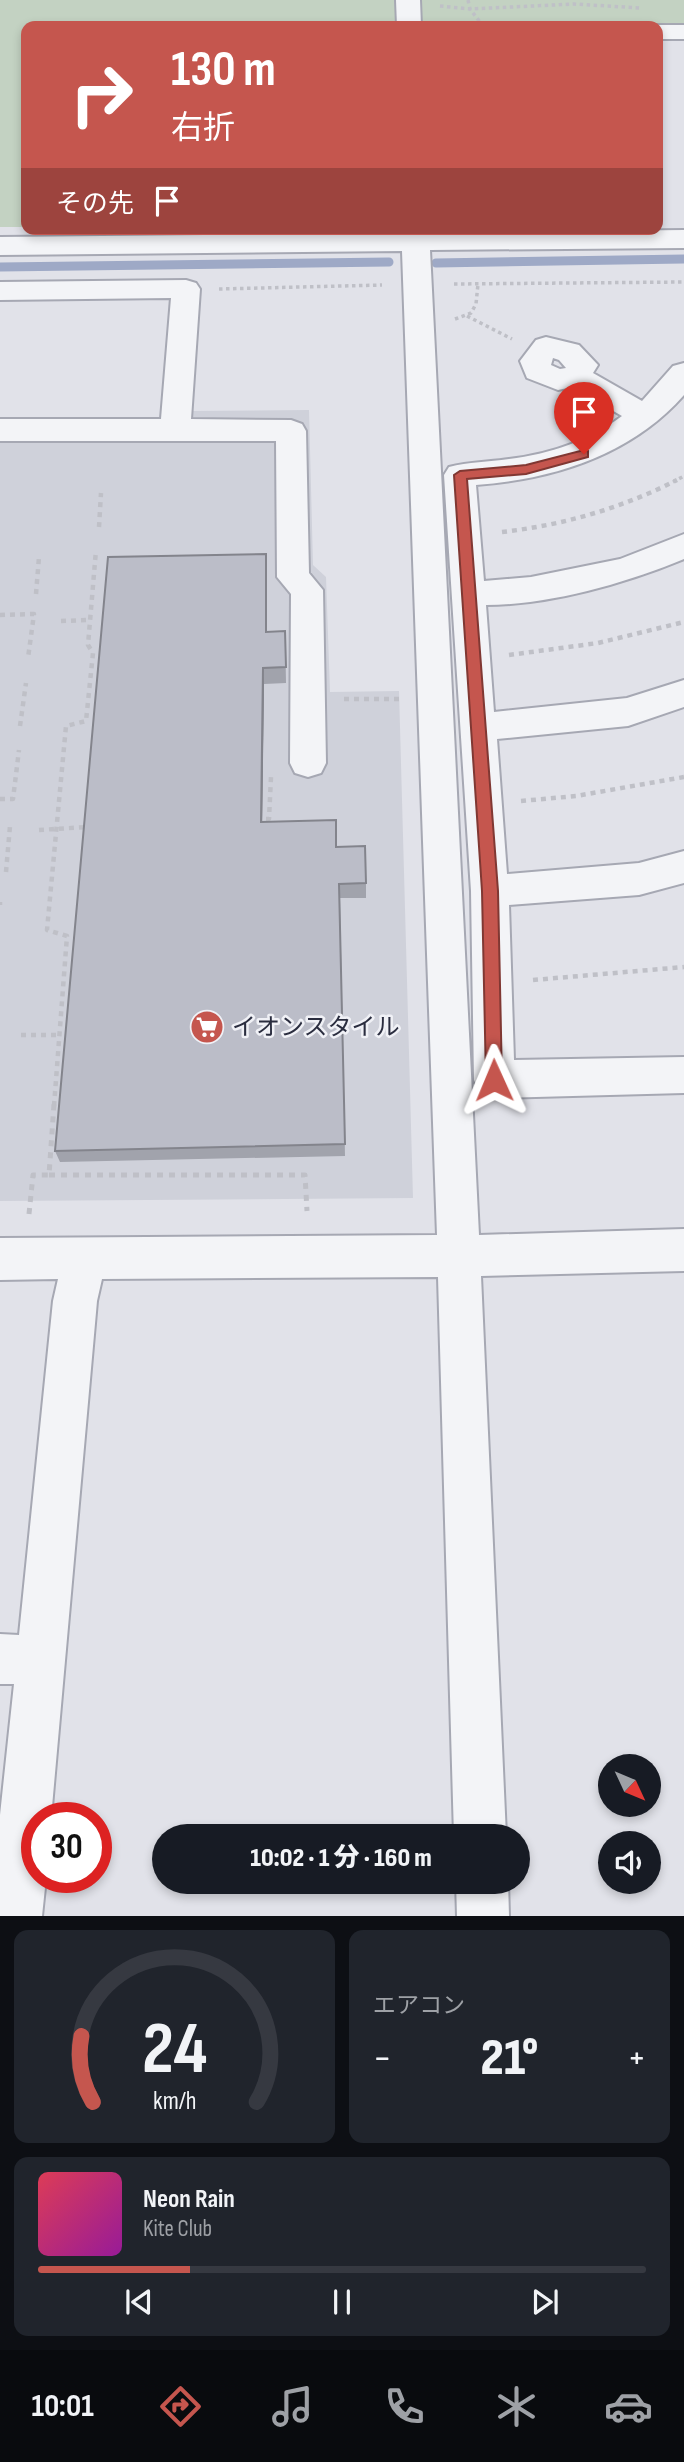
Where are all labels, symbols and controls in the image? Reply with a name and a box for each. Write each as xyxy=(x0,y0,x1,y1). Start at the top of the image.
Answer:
text: 130 m xyxy=(171,41,276,100)
icon: right xyxy=(56,49,147,140)
text: 右折 xyxy=(171,109,235,148)
icon: arrive xyxy=(148,182,186,220)
text: その先 xyxy=(56,189,134,220)
pin xyxy=(554,382,614,454)
icon: arrive xyxy=(565,393,603,431)
supermarket icon: イオンスタイル xyxy=(188,1008,226,1046)
place label: イオンスタイル xyxy=(232,1013,400,1042)
position arrow xyxy=(457,1043,531,1117)
north arrow xyxy=(598,1754,662,1816)
map controls xyxy=(598,1754,661,1894)
speed limit sign: 30 xyxy=(21,1802,112,1893)
button: sound xyxy=(598,1831,661,1894)
text: 10:02 · 1 分 · 160 m xyxy=(250,1843,432,1874)
text: エアコン xyxy=(373,1992,465,2020)
text: 24 xyxy=(142,2007,207,2095)
text: 21° xyxy=(481,2027,539,2090)
text: − xyxy=(373,2036,392,2081)
text: + xyxy=(627,2036,646,2081)
text: km/h xyxy=(153,2086,196,2117)
text: Neon Rain xyxy=(143,2184,235,2215)
text: Kite Club xyxy=(143,2215,212,2243)
icon: previous xyxy=(120,2283,158,2321)
icon: pause xyxy=(323,2283,361,2321)
icon: next xyxy=(526,2283,564,2321)
icon: directions xyxy=(156,2382,205,2431)
icon: music xyxy=(268,2382,317,2431)
icon: phone xyxy=(380,2382,429,2431)
icon: climate xyxy=(492,2382,541,2431)
icon: car xyxy=(604,2382,653,2431)
text: 10:01 xyxy=(31,2387,94,2426)

